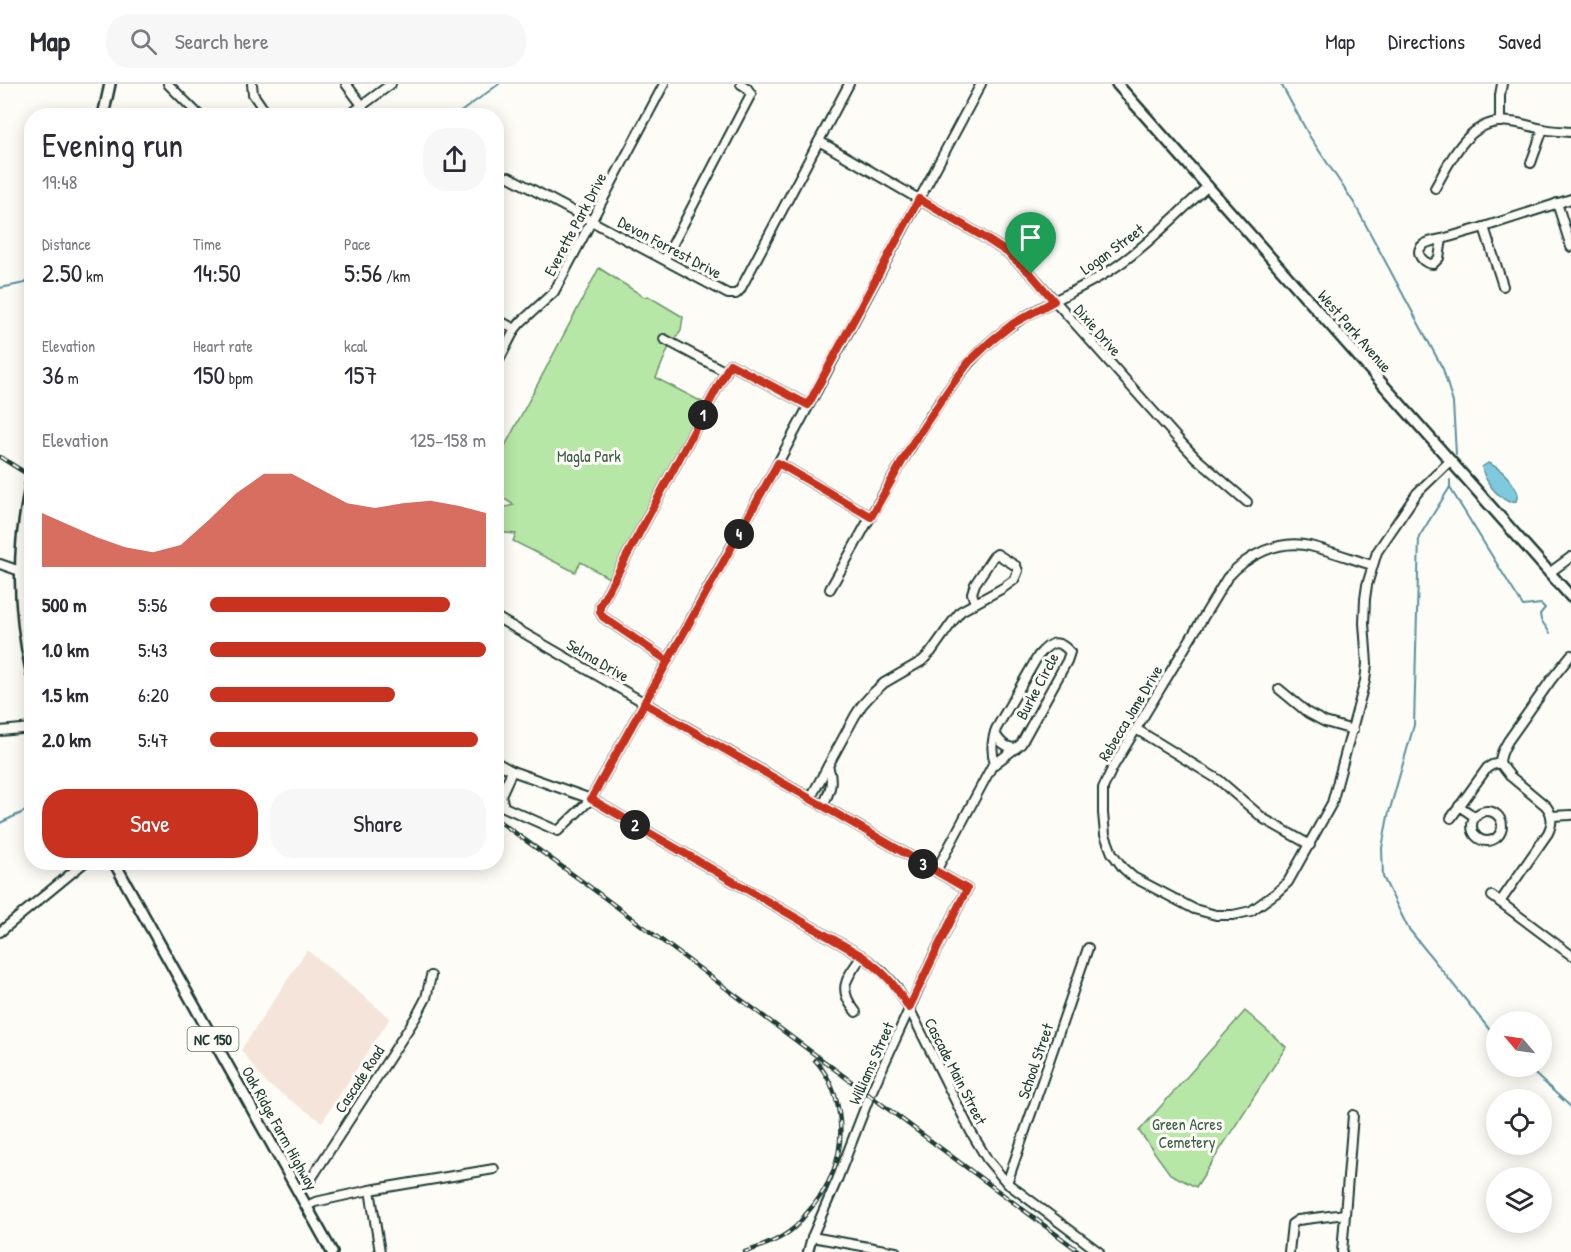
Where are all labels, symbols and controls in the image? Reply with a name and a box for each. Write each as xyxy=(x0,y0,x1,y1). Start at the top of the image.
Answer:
search box xyxy=(106,14,526,68)
text: Map xyxy=(30,22,70,60)
icon: search xyxy=(127,25,160,58)
text: Search here xyxy=(175,26,269,56)
text: Map xyxy=(1325,27,1355,56)
text: Directions xyxy=(1388,27,1465,56)
text: Saved xyxy=(1498,27,1541,56)
text: Evening run xyxy=(42,123,183,167)
button: share xyxy=(423,128,486,191)
text: 19:48 xyxy=(42,168,77,195)
street label: Everette Park Drive xyxy=(539,168,612,279)
street label: Devon Forrest Drive xyxy=(614,210,726,284)
pin xyxy=(1005,212,1056,274)
street label: Logan Street xyxy=(1076,218,1149,280)
icon: arrive xyxy=(1014,221,1047,254)
text: Distance xyxy=(42,233,91,255)
text: Time xyxy=(193,233,221,255)
text: Pace xyxy=(344,233,371,255)
text: 2.50 xyxy=(42,255,82,290)
text: 14:50 xyxy=(193,255,241,290)
text: 5:56 xyxy=(344,255,382,290)
text: km xyxy=(82,265,104,287)
text: /km xyxy=(382,265,410,287)
street label: West Park Avenue xyxy=(1313,285,1397,377)
street label: Dixie Drive xyxy=(1069,299,1127,361)
text: Elevation xyxy=(42,335,95,357)
text: Heart rate xyxy=(193,335,253,357)
text: kcal xyxy=(344,335,367,357)
text: 36 xyxy=(42,357,64,392)
text: 150 xyxy=(193,357,225,392)
text: 157 xyxy=(344,357,377,392)
text: m xyxy=(64,367,79,389)
text: bpm xyxy=(225,367,253,389)
pin: 1 xyxy=(688,400,718,430)
text: 1 xyxy=(700,404,706,426)
text: Elevation xyxy=(42,426,108,453)
text: 125–158 m xyxy=(410,426,486,453)
park label: Magla Park xyxy=(557,445,621,467)
pin: 4 xyxy=(724,519,754,549)
text: 4 xyxy=(736,523,742,545)
text: 500 m xyxy=(42,591,87,618)
text: 5:56 xyxy=(138,591,168,618)
street label: Selma Drive xyxy=(563,633,634,687)
text: 1.0 km xyxy=(42,636,89,663)
text: 5:43 xyxy=(138,636,168,663)
street label: Burke Circle xyxy=(1010,648,1064,723)
street label: Rebecca Jane Drive xyxy=(1093,660,1168,765)
text: 1.5 km xyxy=(42,681,89,708)
text: 6:20 xyxy=(138,681,169,708)
text: 2.0 km xyxy=(42,726,91,753)
text: 5:47 xyxy=(138,726,169,753)
button: Save xyxy=(42,789,258,858)
button: Share xyxy=(270,789,486,858)
pin: 2 xyxy=(620,810,650,840)
text: 2 xyxy=(631,814,639,836)
pin: 3 xyxy=(908,849,938,879)
text: 3 xyxy=(919,853,927,875)
north arrow xyxy=(1486,1011,1552,1077)
map controls xyxy=(1486,1011,1552,1233)
street label: Cascade Main Street xyxy=(920,1014,993,1129)
street label: Williams Street xyxy=(843,1018,899,1108)
street label: School Street xyxy=(1012,1020,1058,1102)
road number: NC 150 xyxy=(188,1027,238,1051)
street label: Cascade Road xyxy=(329,1041,389,1117)
street label: Oak Ridge Farm Highway xyxy=(237,1062,323,1194)
button: locate xyxy=(1486,1089,1552,1155)
park label: Green Acres Cemetery xyxy=(1152,1113,1222,1153)
button: layers xyxy=(1486,1167,1552,1233)

